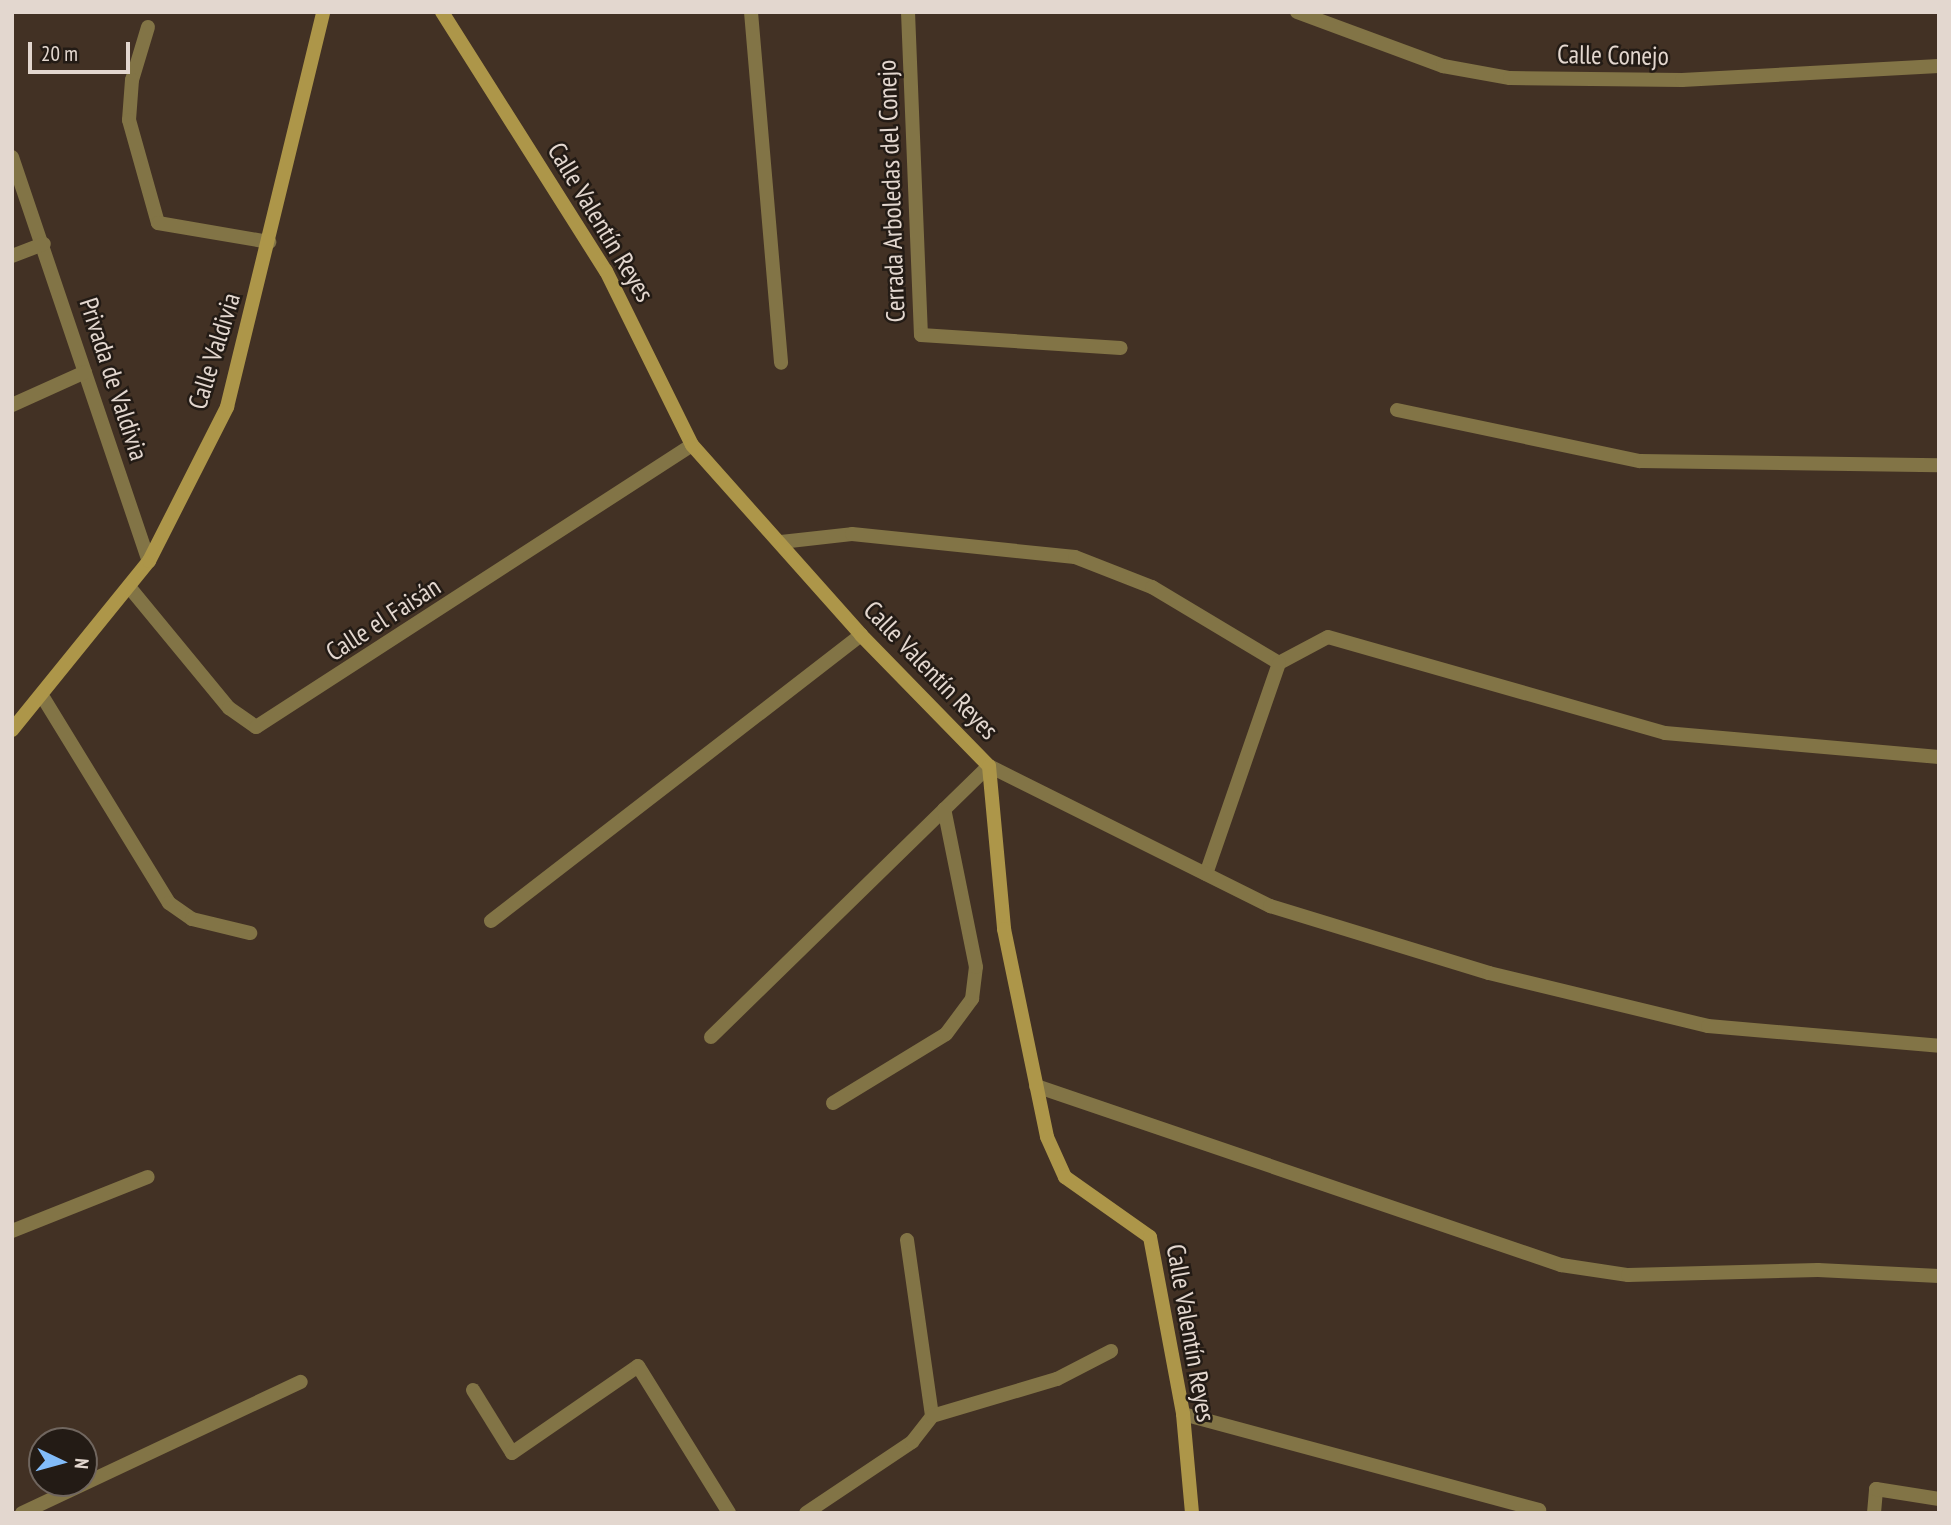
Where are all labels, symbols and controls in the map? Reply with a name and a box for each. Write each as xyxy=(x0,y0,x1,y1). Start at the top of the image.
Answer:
scale bar xyxy=(32,28,133,72)
street label: Calle Conejo xyxy=(1557,38,1669,72)
text: 20 m xyxy=(41,40,78,67)
street label: Cerrada Arboledas del Conejo xyxy=(871,59,911,323)
street label: Calle Valentín Reyes xyxy=(541,137,661,307)
street label: Calle Valdivia xyxy=(181,289,247,413)
street label: Privada de Valdivia xyxy=(73,294,155,464)
street label: Calle el Faisán xyxy=(320,571,446,667)
street label: Calle Valentín Reyes xyxy=(857,594,1005,746)
street label: Calle Valentín Reyes xyxy=(1160,1241,1222,1425)
north arrow xyxy=(28,1427,98,1497)
text: N xyxy=(70,1457,94,1470)

